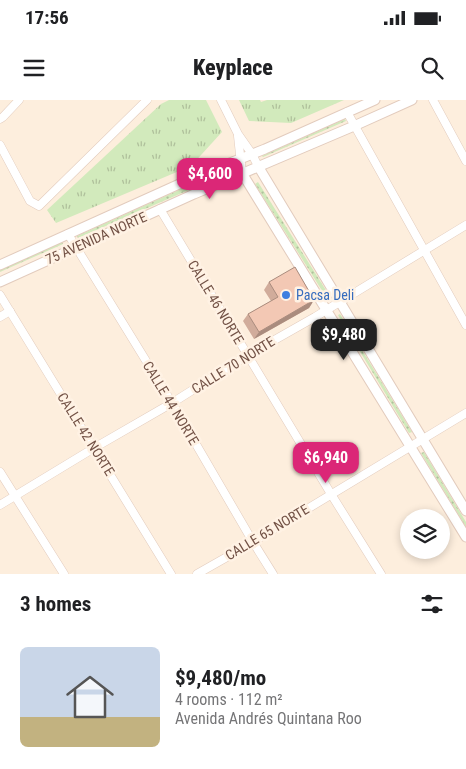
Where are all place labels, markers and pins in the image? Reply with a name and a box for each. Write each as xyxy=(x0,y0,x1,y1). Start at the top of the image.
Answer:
pin: $4,600 xyxy=(169,158,251,200)
place label: Pacsa Deli xyxy=(296,287,354,303)
marker: Pacsa Deli xyxy=(280,289,292,301)
pin: $9,480 xyxy=(303,318,385,361)
pin: $6,940 xyxy=(285,442,367,484)

